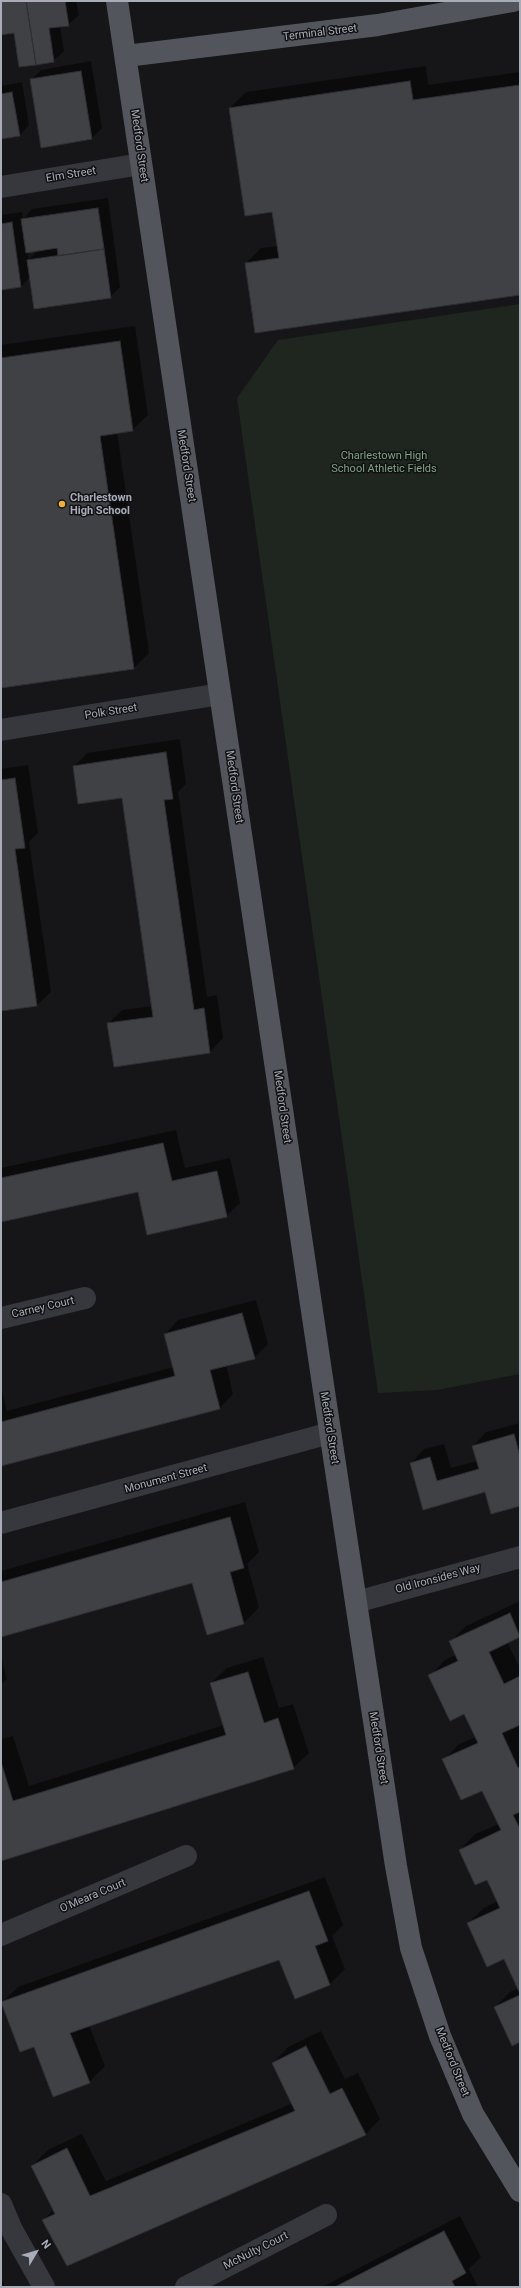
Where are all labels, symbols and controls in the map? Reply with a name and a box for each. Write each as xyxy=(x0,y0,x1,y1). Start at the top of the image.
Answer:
street label: Terminal Street xyxy=(282,22,358,44)
street label: Medford Street xyxy=(127,109,151,183)
street label: Elm Street xyxy=(45,165,97,185)
street label: Medford Street xyxy=(174,429,198,503)
park label: Charlestown High School Athletic Fields xyxy=(331,449,437,475)
place label: Charlestown High School xyxy=(70,491,132,517)
marker: Charlestown High School xyxy=(57,499,67,509)
street label: Polk Street xyxy=(84,701,138,723)
street label: Medford Street xyxy=(222,750,246,824)
street label: Medford Street xyxy=(270,1070,294,1144)
street label: Carney Court xyxy=(10,1294,76,1322)
street label: Medford Street xyxy=(317,1391,341,1465)
street label: Monument Street xyxy=(123,1462,209,1496)
street label: Old Ironsides Way xyxy=(394,1561,482,1597)
street label: Medford Street xyxy=(366,1711,390,1785)
street label: O'Meara Court xyxy=(58,1876,128,1916)
street label: Medford Street xyxy=(432,2026,472,2098)
street label: McNulty Court xyxy=(222,2229,290,2273)
north arrow xyxy=(16,2232,56,2272)
text: N xyxy=(38,2237,53,2251)

